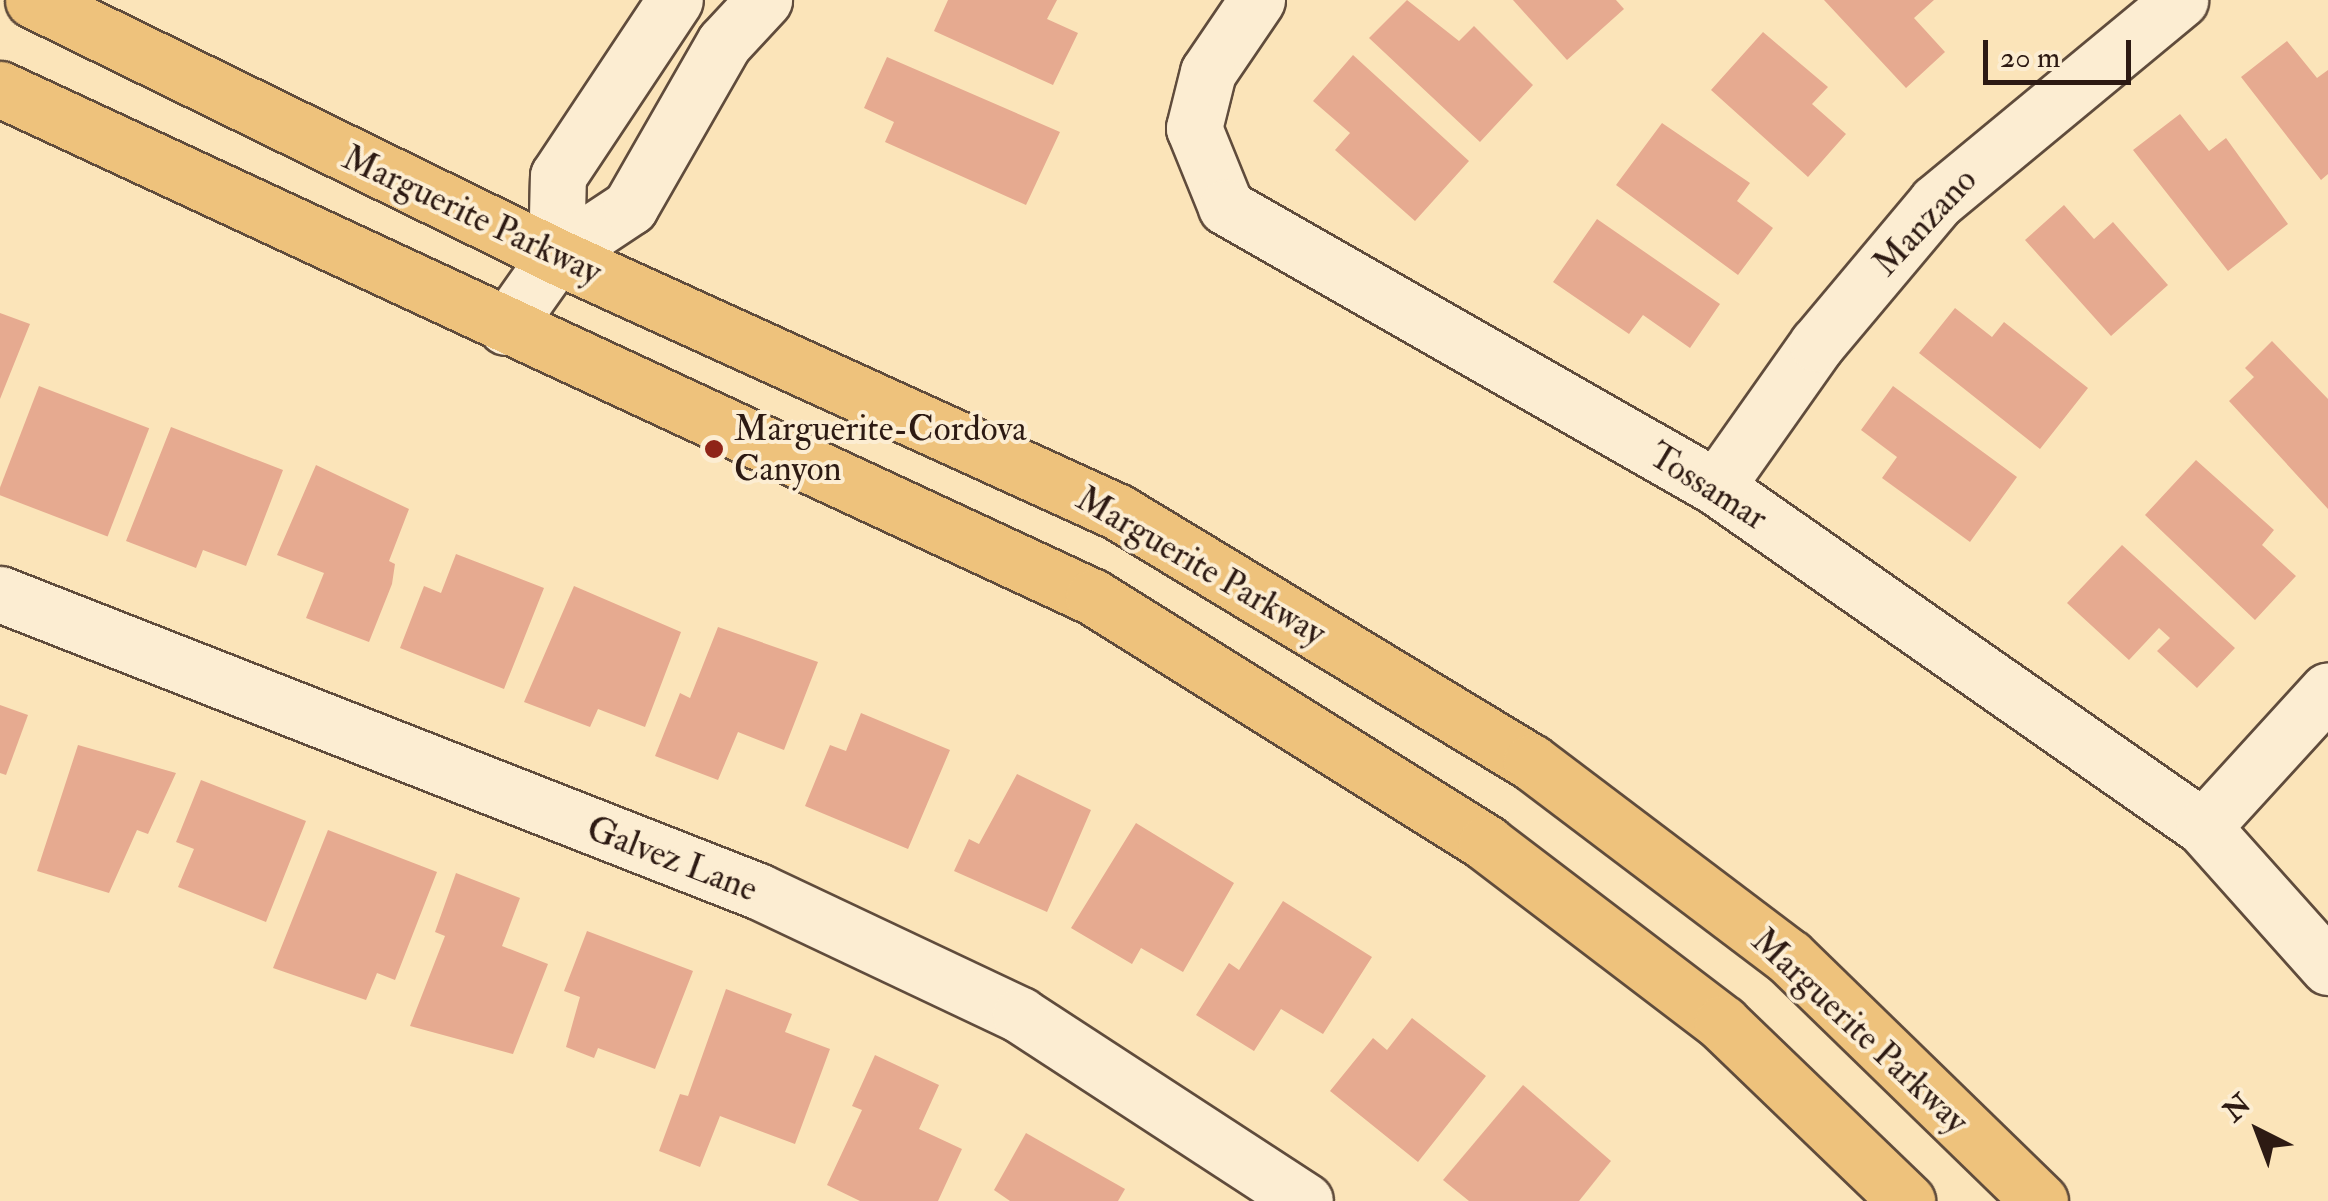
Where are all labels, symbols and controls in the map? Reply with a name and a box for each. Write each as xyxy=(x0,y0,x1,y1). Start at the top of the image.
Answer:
scale bar xyxy=(1988,20,2136,82)
text: 20 m xyxy=(2000,39,2060,76)
street label: Marguerite Parkway xyxy=(336,137,608,293)
street label: Manzano xyxy=(1865,159,1985,285)
place label: Marguerite-Cordova Canyon xyxy=(734,408,1027,490)
street label: Tossamar xyxy=(1641,434,1775,540)
marker: Marguerite-Cordova Canyon xyxy=(703,438,725,460)
street label: Marguerite Parkway xyxy=(1069,478,1333,654)
street label: Galvez Lane xyxy=(581,807,763,911)
street label: Marguerite Parkway xyxy=(1743,920,1977,1142)
north arrow xyxy=(2208,1081,2308,1181)
text: N xyxy=(2217,1087,2259,1130)

